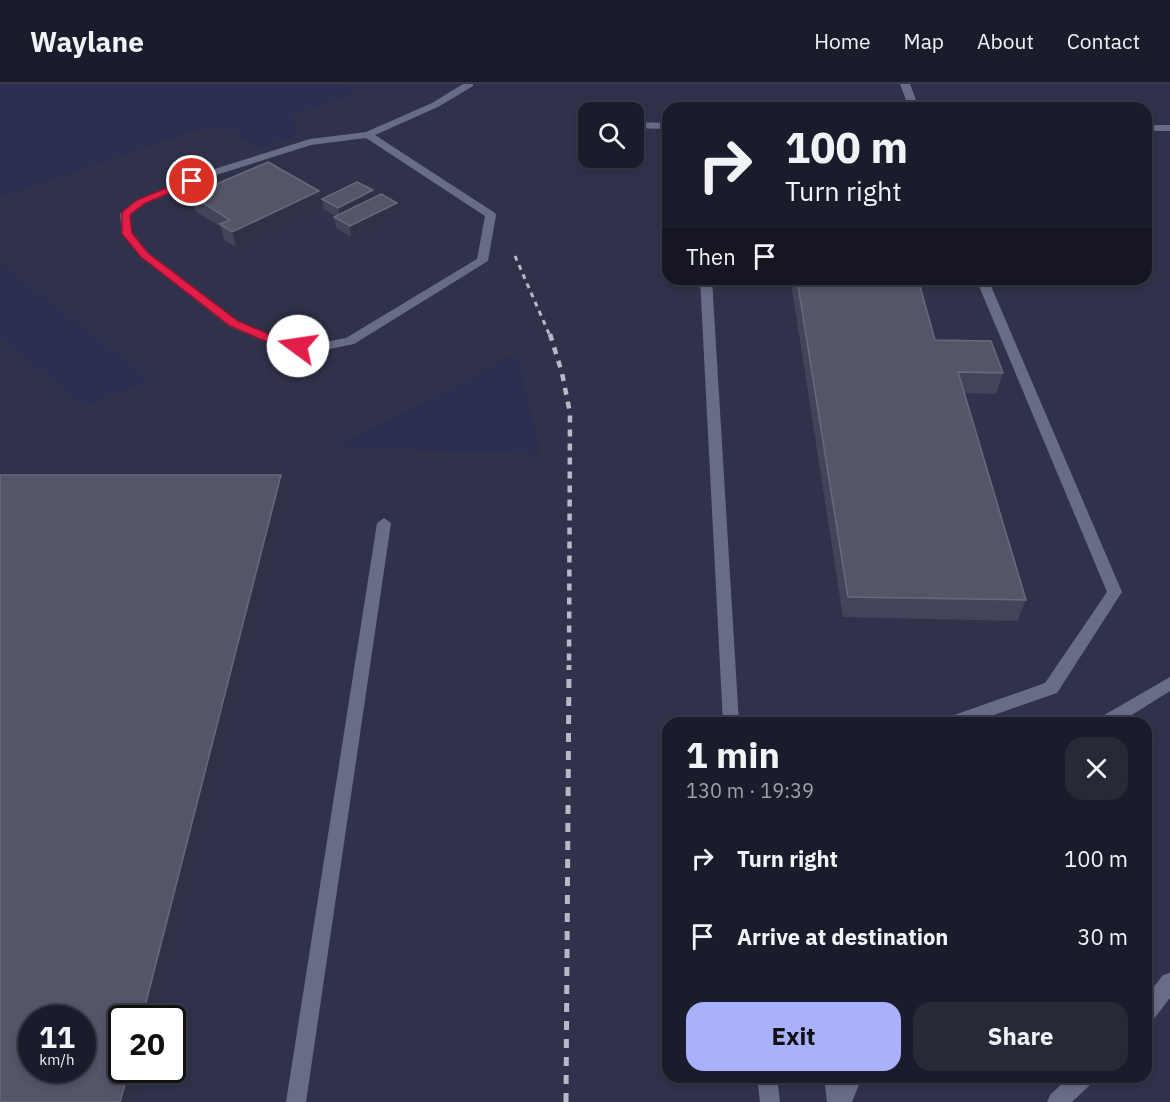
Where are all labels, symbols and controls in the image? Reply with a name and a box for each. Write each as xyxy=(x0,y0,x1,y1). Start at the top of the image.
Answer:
text: Waylane xyxy=(30,23,144,60)
text: Home xyxy=(814,27,871,55)
text: Map xyxy=(904,27,944,55)
text: About xyxy=(977,27,1034,55)
text: Contact xyxy=(1067,27,1140,55)
map controls xyxy=(578,102,644,168)
button: search xyxy=(578,102,644,168)
text: 100 m xyxy=(785,120,908,175)
icon: right xyxy=(686,126,764,204)
pin xyxy=(166,155,217,206)
icon: arrive xyxy=(175,164,208,197)
text: Turn right xyxy=(785,173,902,208)
icon: arrive xyxy=(748,240,781,273)
text: Then xyxy=(686,242,736,271)
position arrow xyxy=(266,314,330,378)
text: 1 min xyxy=(686,731,780,778)
button: close xyxy=(1065,737,1128,800)
text: 130 m · 19:39 xyxy=(686,777,814,804)
icon: right xyxy=(686,842,719,875)
text: Turn right xyxy=(737,844,838,873)
text: 100 m xyxy=(1064,844,1128,873)
icon: arrive xyxy=(686,920,719,953)
text: Arrive at destination xyxy=(737,922,948,951)
text: 30 m xyxy=(1077,922,1128,951)
button: Exit xyxy=(686,1002,901,1071)
button: Share xyxy=(913,1002,1128,1071)
speed limit sign: 20 xyxy=(108,1005,186,1083)
text: 11 xyxy=(39,1017,75,1056)
text: km/h xyxy=(39,1050,75,1069)

